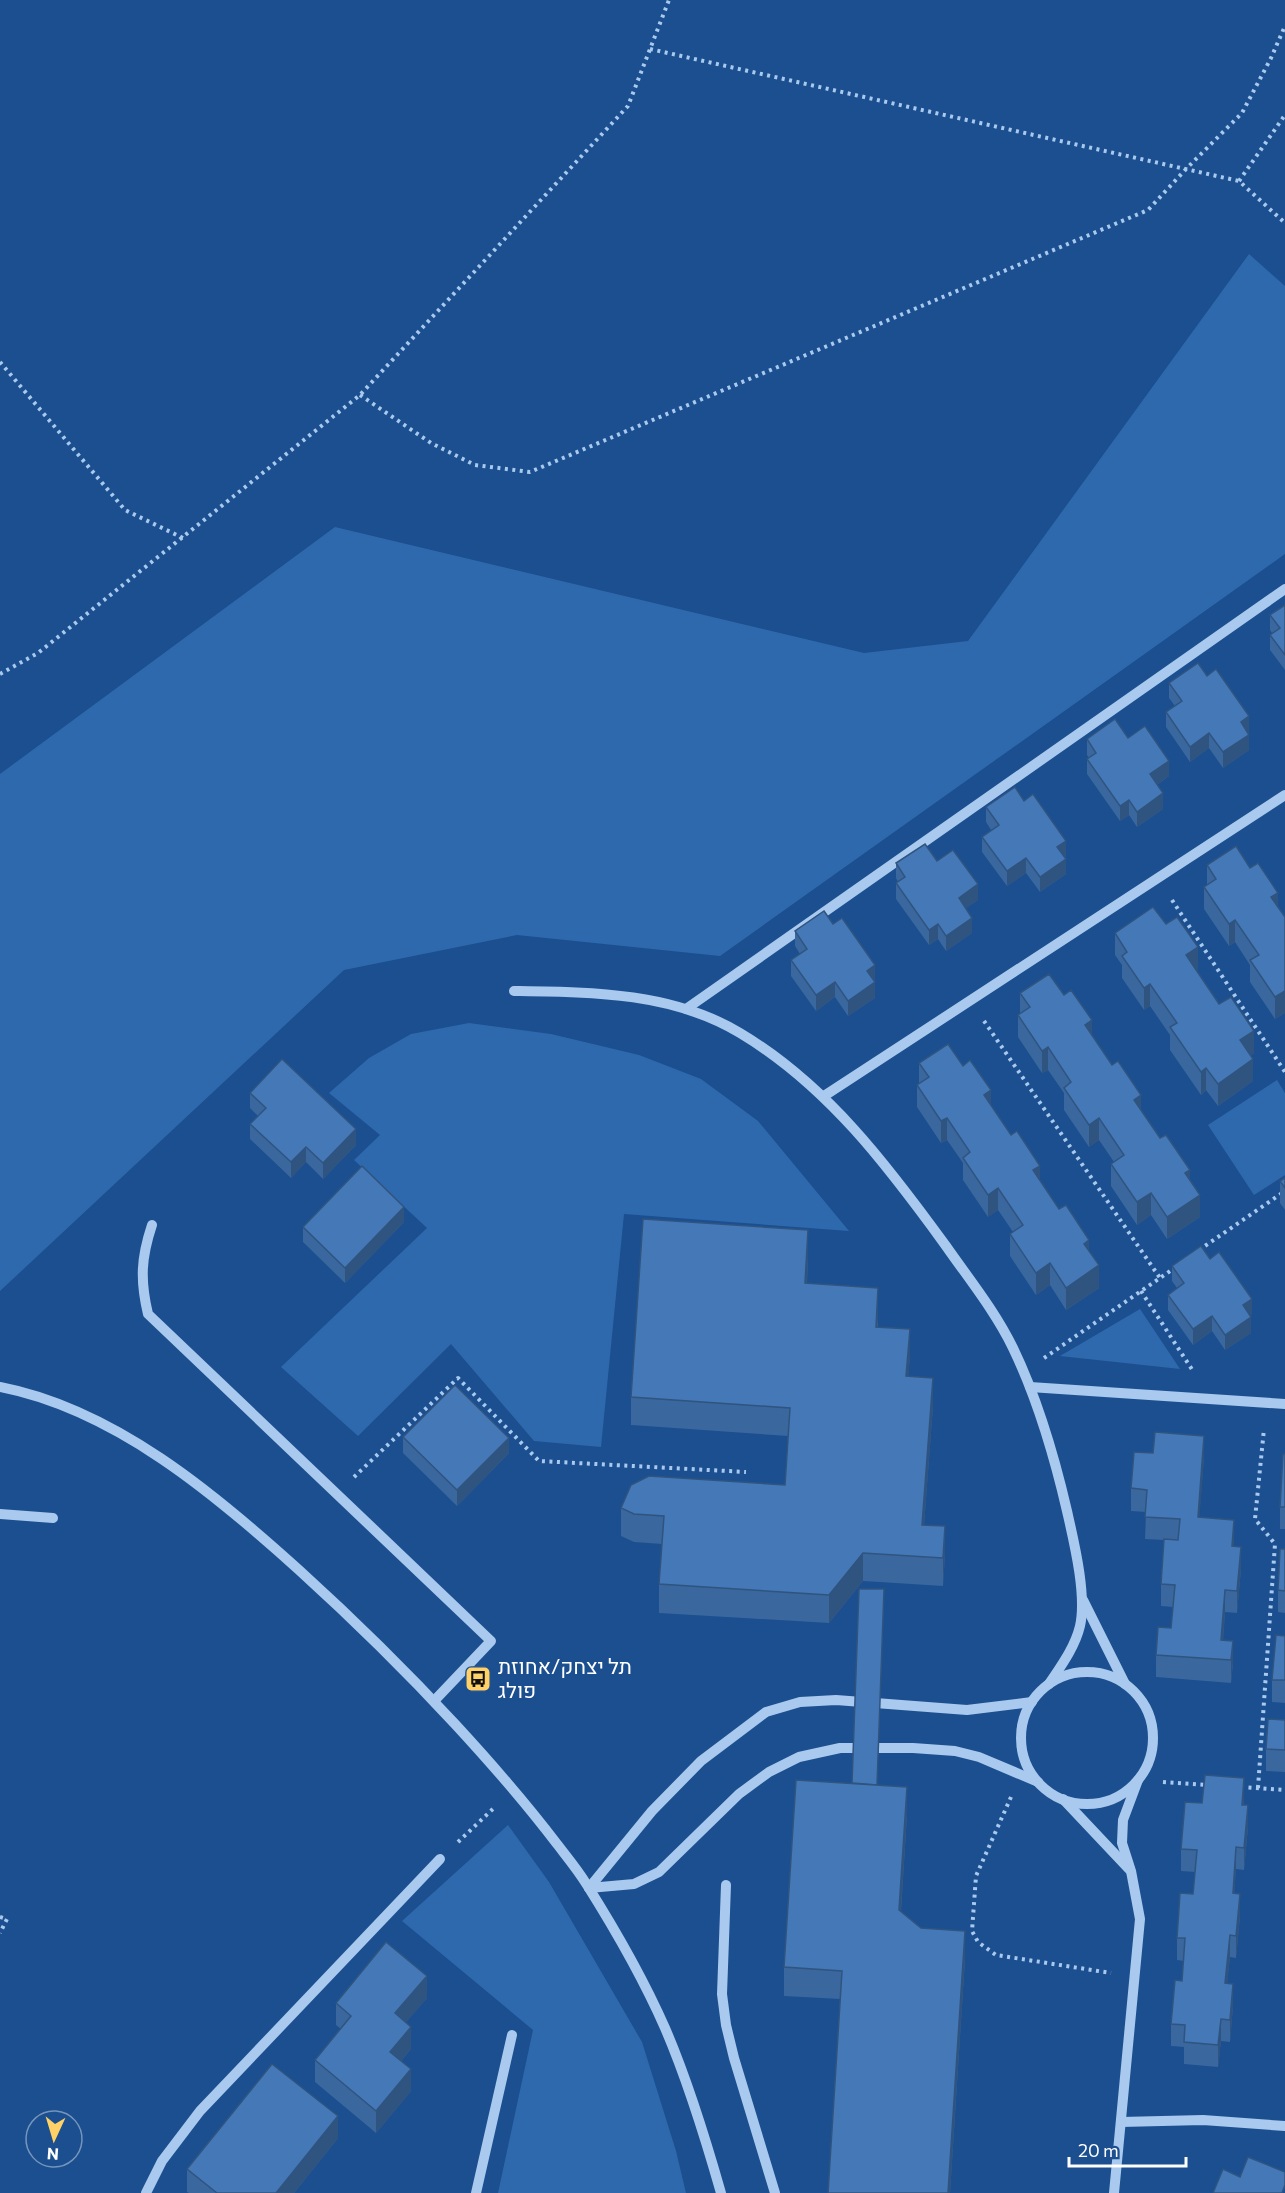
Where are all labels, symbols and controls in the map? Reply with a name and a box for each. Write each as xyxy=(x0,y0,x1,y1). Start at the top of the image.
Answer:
place label: תל יצחק/אחוזת פולג xyxy=(498,1653,632,1702)
bus stop icon: תל יצחק/אחוזת פולג xyxy=(463,1664,493,1694)
north arrow xyxy=(24,2109,84,2169)
scale bar xyxy=(1069,2130,1186,2168)
text: 20 m xyxy=(1078,2139,1119,2161)
text: N xyxy=(46,2145,60,2164)

